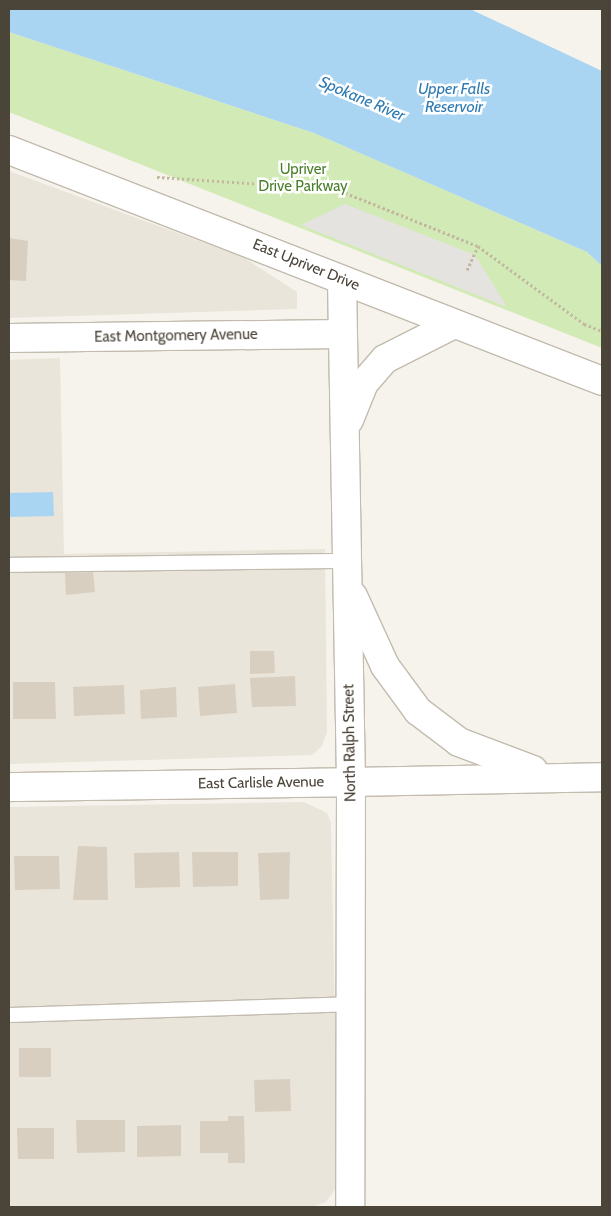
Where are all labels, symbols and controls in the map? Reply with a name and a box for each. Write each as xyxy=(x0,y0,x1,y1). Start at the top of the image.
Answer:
water label: Spokane River xyxy=(316,72,408,126)
water label: Upper Falls Reservoir xyxy=(418,79,490,117)
park label: Upriver Drive Parkway xyxy=(258,160,348,195)
street label: East Upriver Drive xyxy=(250,235,362,295)
street label: East Montgomery Avenue xyxy=(94,326,258,346)
street label: North Ralph Street xyxy=(340,684,360,802)
street label: East Carlisle Avenue xyxy=(198,773,324,793)

